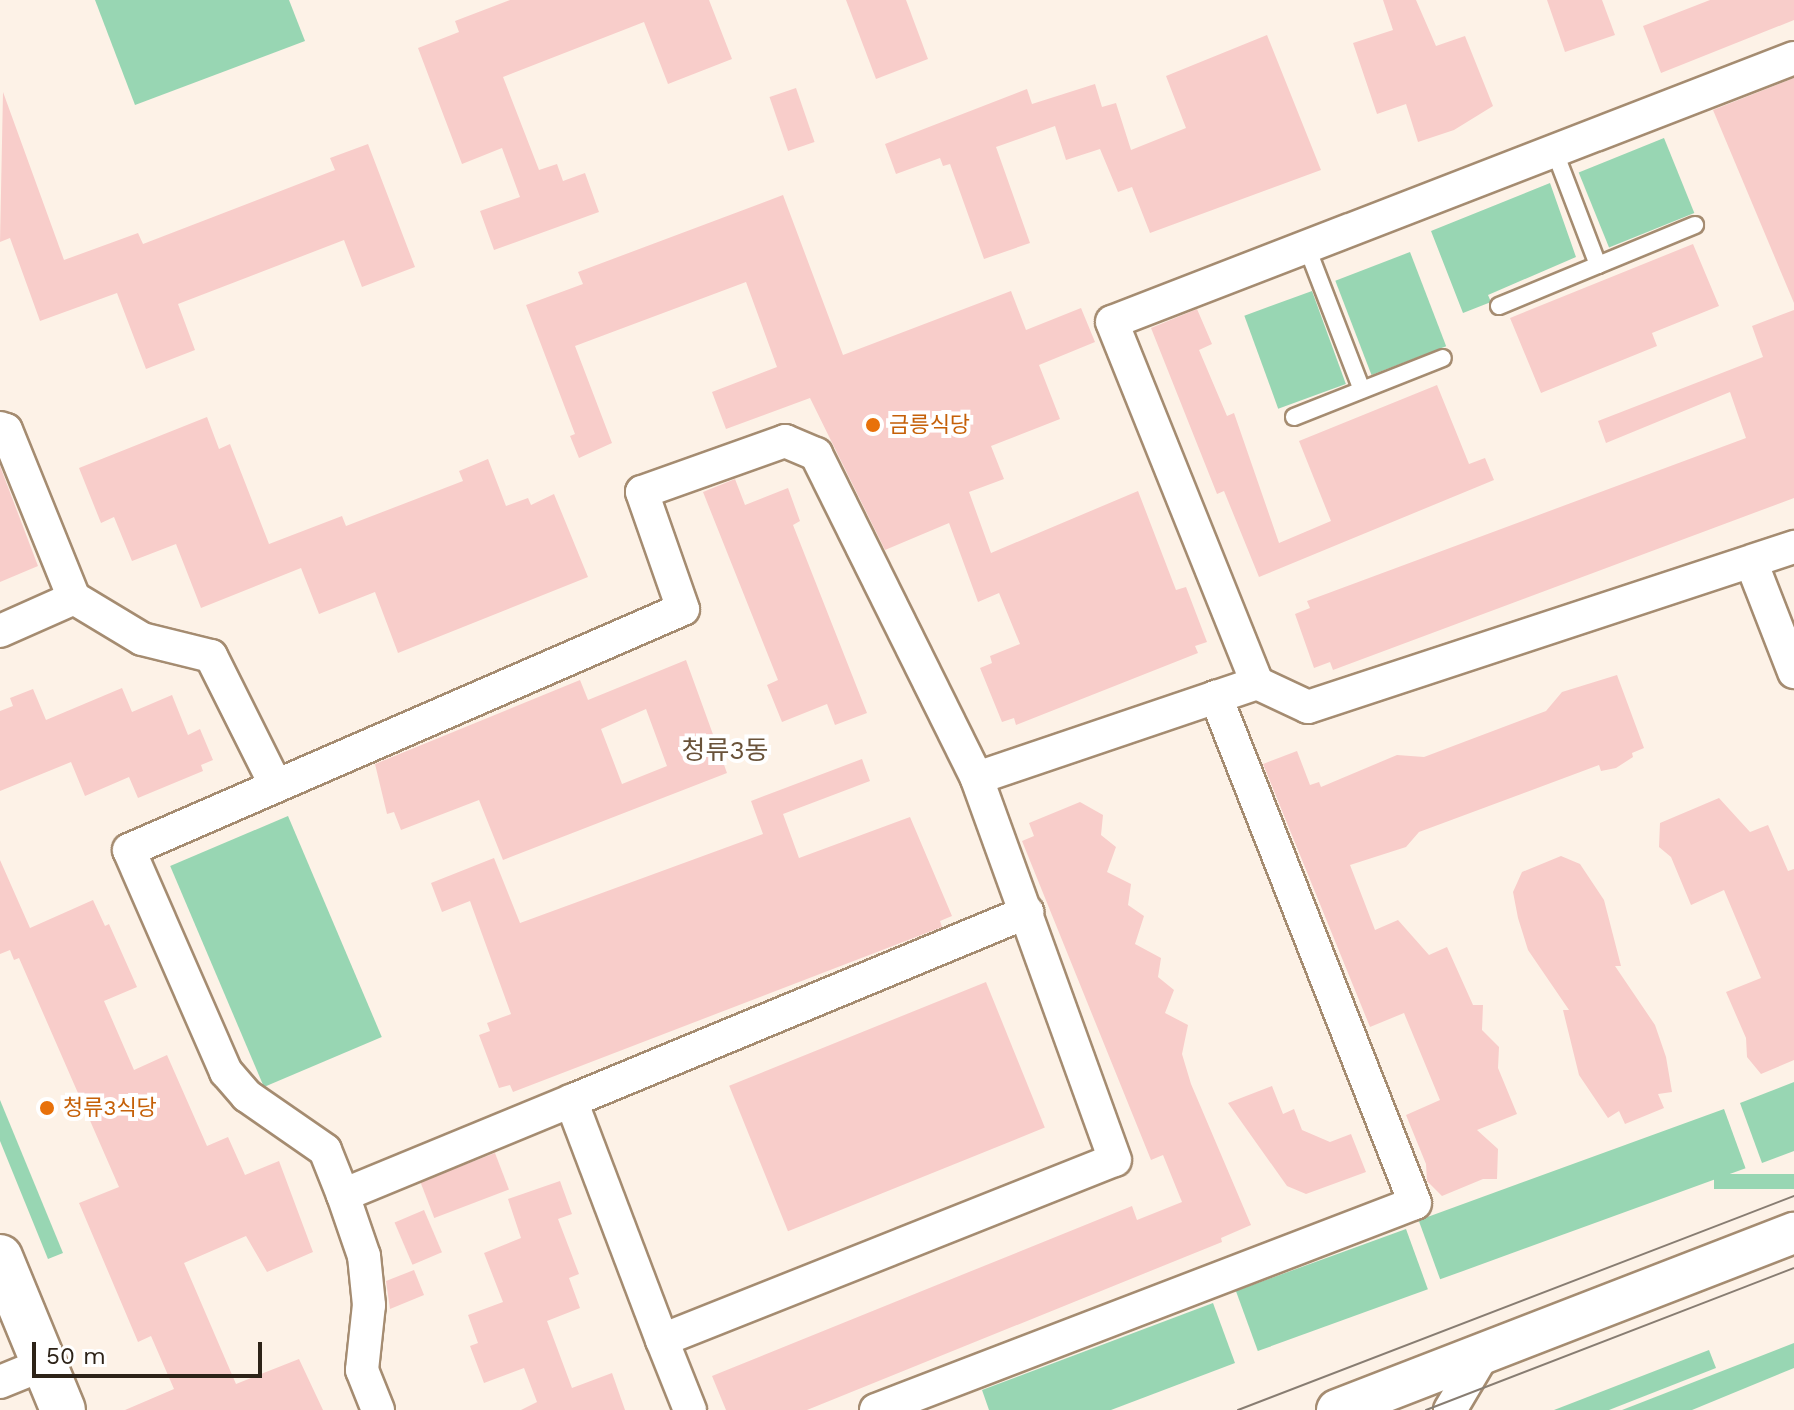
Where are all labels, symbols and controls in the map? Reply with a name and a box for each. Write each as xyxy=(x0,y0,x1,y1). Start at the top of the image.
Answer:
place label: 금릉식당 xyxy=(889,412,970,438)
marker: 금릉식당 xyxy=(864,416,882,434)
district label: 청류3동 xyxy=(682,735,768,767)
place label: 청류3식당 xyxy=(63,1095,157,1121)
marker: 청류3식당 xyxy=(38,1099,56,1117)
scale bar xyxy=(36,1326,266,1376)
text: 50 m xyxy=(46,1342,106,1370)

